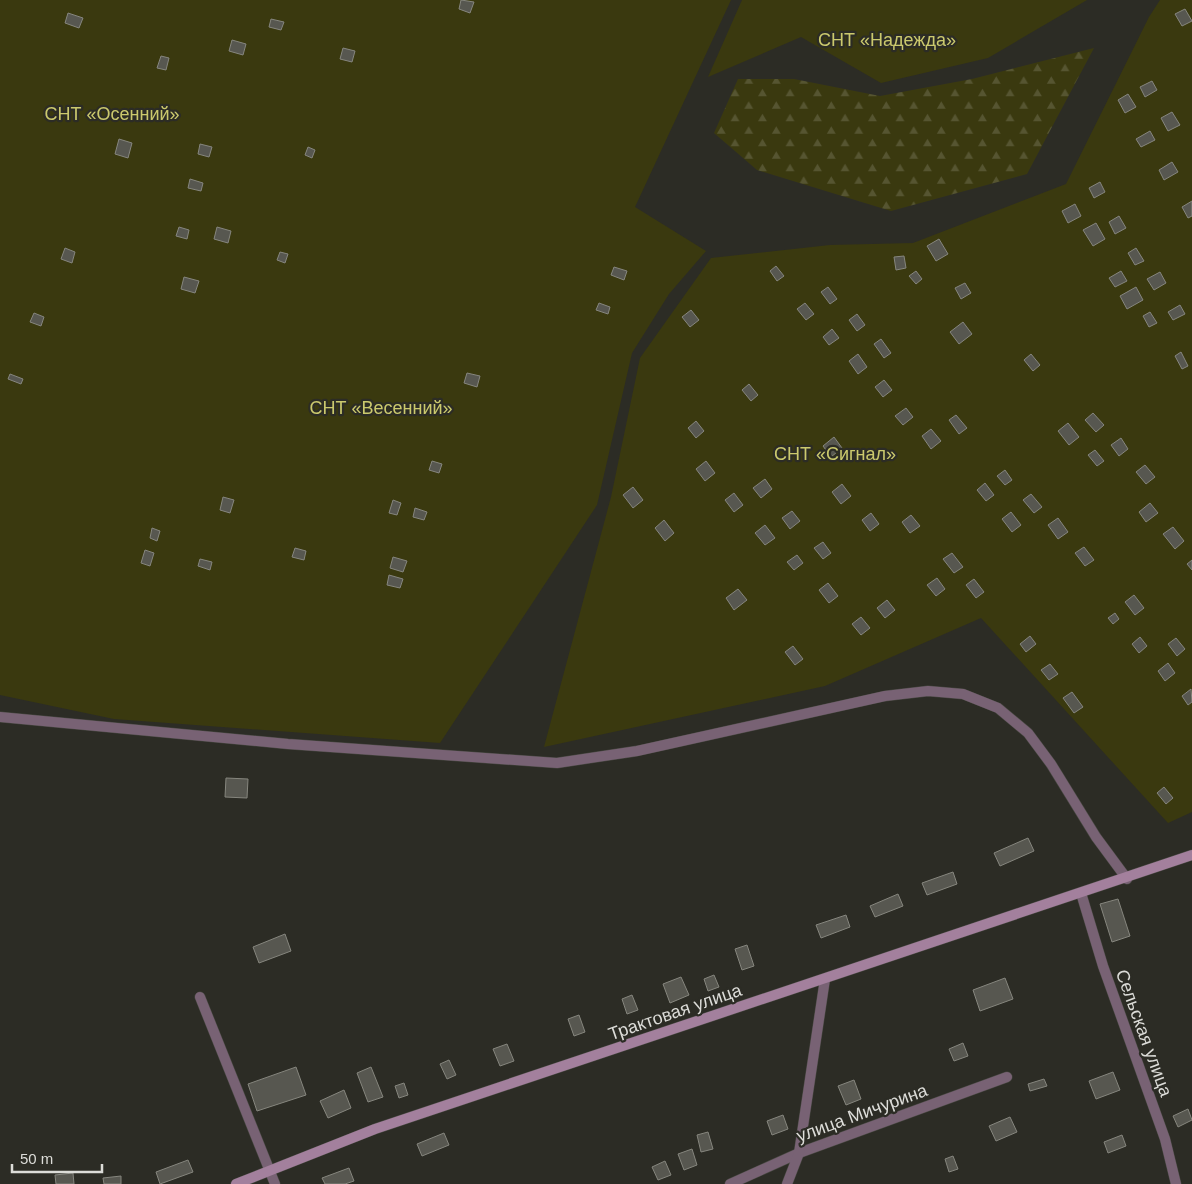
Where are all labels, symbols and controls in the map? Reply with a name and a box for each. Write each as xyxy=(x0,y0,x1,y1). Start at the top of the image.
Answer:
park label: СНТ «Надежда» xyxy=(818,30,956,50)
park label: СНТ «Осенний» xyxy=(44,104,180,124)
park label: СНТ «Весенний» xyxy=(309,398,453,418)
park label: СНТ «Сигнал» xyxy=(774,444,896,464)
street label: Сельская улица xyxy=(1112,967,1177,1100)
street label: Трактовая улица xyxy=(606,979,745,1044)
street label: улица Мичурина xyxy=(794,1080,931,1146)
scale bar xyxy=(12,1142,102,1174)
text: 50 m xyxy=(20,1150,53,1167)

